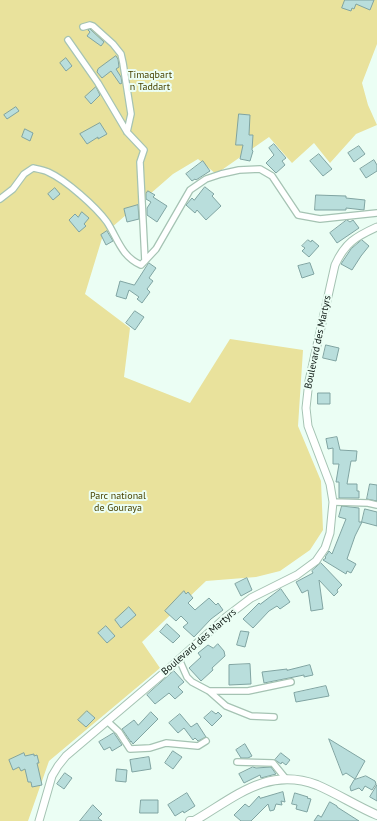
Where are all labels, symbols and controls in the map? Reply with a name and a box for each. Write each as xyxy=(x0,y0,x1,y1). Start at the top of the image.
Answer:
park label: Timaqbart n Taddart xyxy=(128,69,172,92)
street label: Boulevard des Martyrs xyxy=(302,294,334,390)
park label: Parc national de Gouraya xyxy=(90,490,146,514)
street label: Boulevard des Martyrs xyxy=(159,606,239,678)

